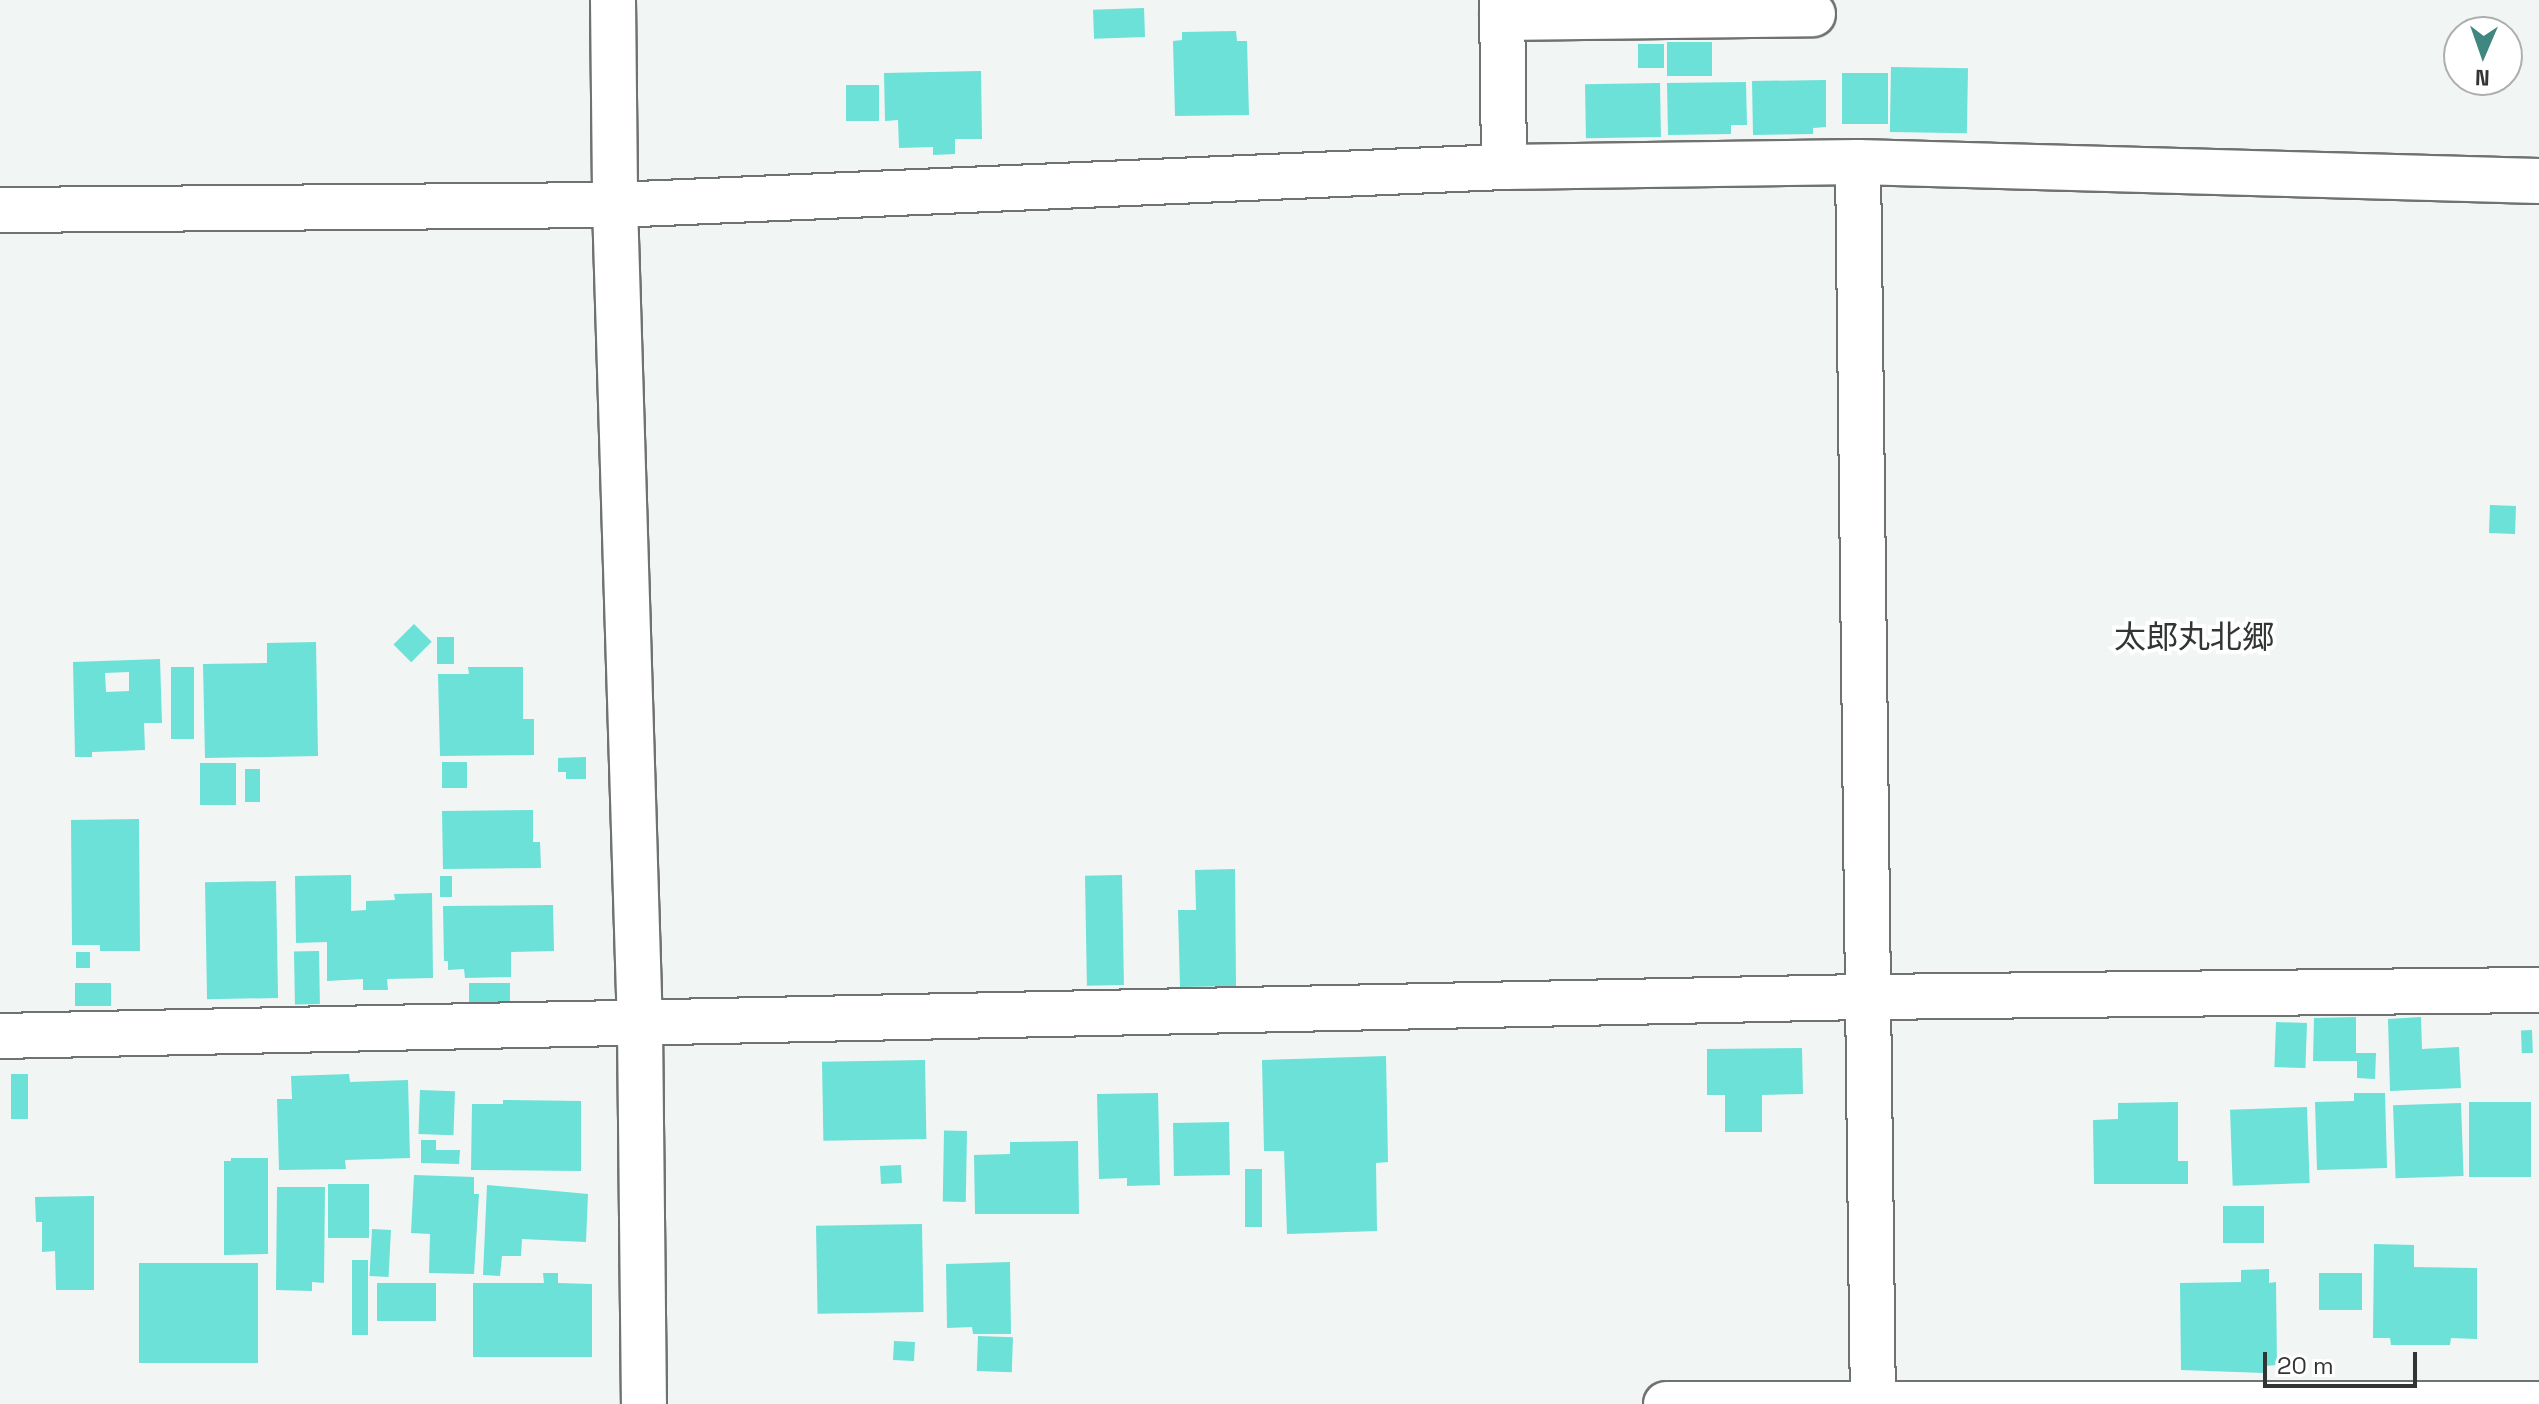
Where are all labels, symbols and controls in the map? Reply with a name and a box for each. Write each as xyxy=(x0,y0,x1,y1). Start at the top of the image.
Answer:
north arrow xyxy=(2443,16,2523,96)
text: N xyxy=(2474,64,2490,92)
district label: 太郎丸北郷 xyxy=(2114,618,2274,656)
scale bar xyxy=(2267,1336,2421,1386)
text: 20 m xyxy=(2277,1350,2334,1381)

